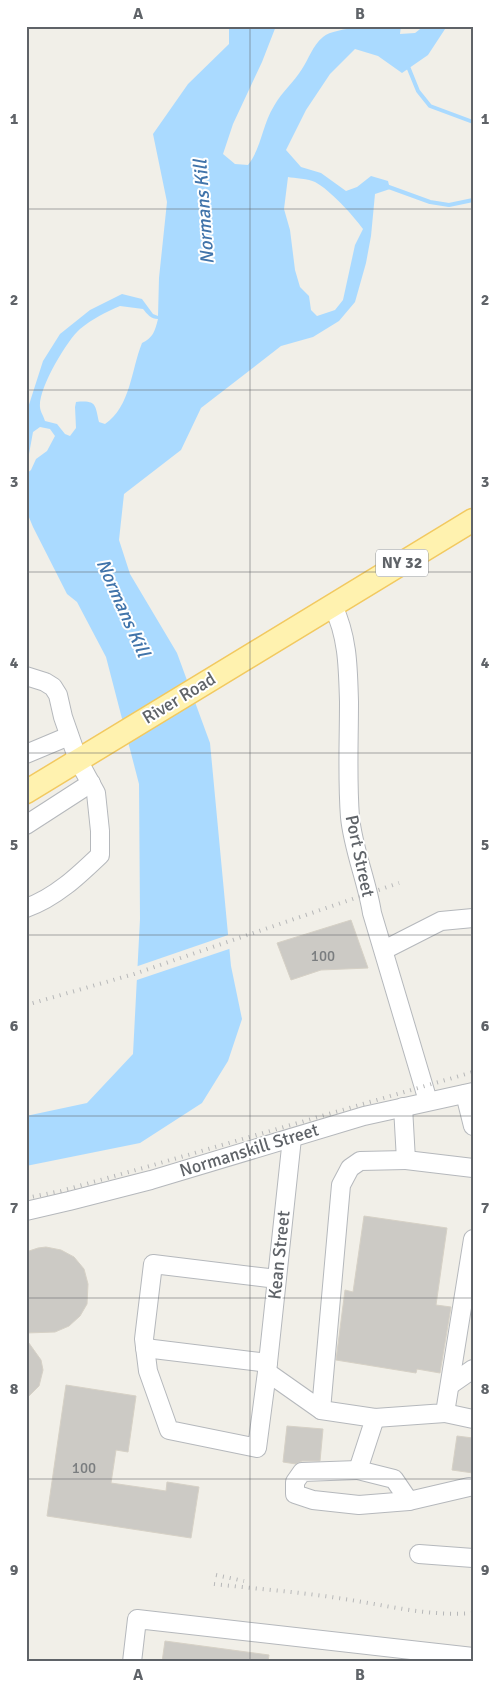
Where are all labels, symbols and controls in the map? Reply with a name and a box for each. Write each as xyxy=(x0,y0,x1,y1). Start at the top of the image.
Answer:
text: A xyxy=(133,4,144,24)
text: B xyxy=(355,4,365,24)
text: 1 xyxy=(10,109,19,129)
text: 1 xyxy=(481,109,490,129)
water label: Normans Kill xyxy=(188,157,220,265)
text: 2 xyxy=(10,290,18,310)
text: 2 xyxy=(481,290,489,310)
text: 3 xyxy=(10,472,18,492)
text: 3 xyxy=(481,472,489,492)
road number: NY 32 xyxy=(376,550,428,576)
water label: Normans Kill xyxy=(91,555,156,662)
text: 4 xyxy=(10,653,19,673)
text: 4 xyxy=(481,653,490,673)
street label: River Road xyxy=(138,668,220,728)
street label: Port Street xyxy=(341,813,379,899)
text: 5 xyxy=(10,835,18,855)
text: 5 xyxy=(481,835,489,855)
house number: 100 xyxy=(311,947,335,965)
text: 6 xyxy=(10,1016,19,1036)
text: 6 xyxy=(481,1016,490,1036)
street label: Normanskill Street xyxy=(177,1118,321,1182)
text: 7 xyxy=(10,1198,19,1218)
text: 7 xyxy=(481,1198,490,1218)
street label: Kean Street xyxy=(263,1209,295,1301)
text: 8 xyxy=(10,1379,19,1399)
text: 8 xyxy=(481,1379,490,1399)
house number: 100 xyxy=(72,1459,96,1477)
text: 9 xyxy=(10,1560,19,1580)
text: 9 xyxy=(481,1560,490,1580)
text: A xyxy=(133,1665,144,1685)
text: B xyxy=(355,1665,365,1685)

